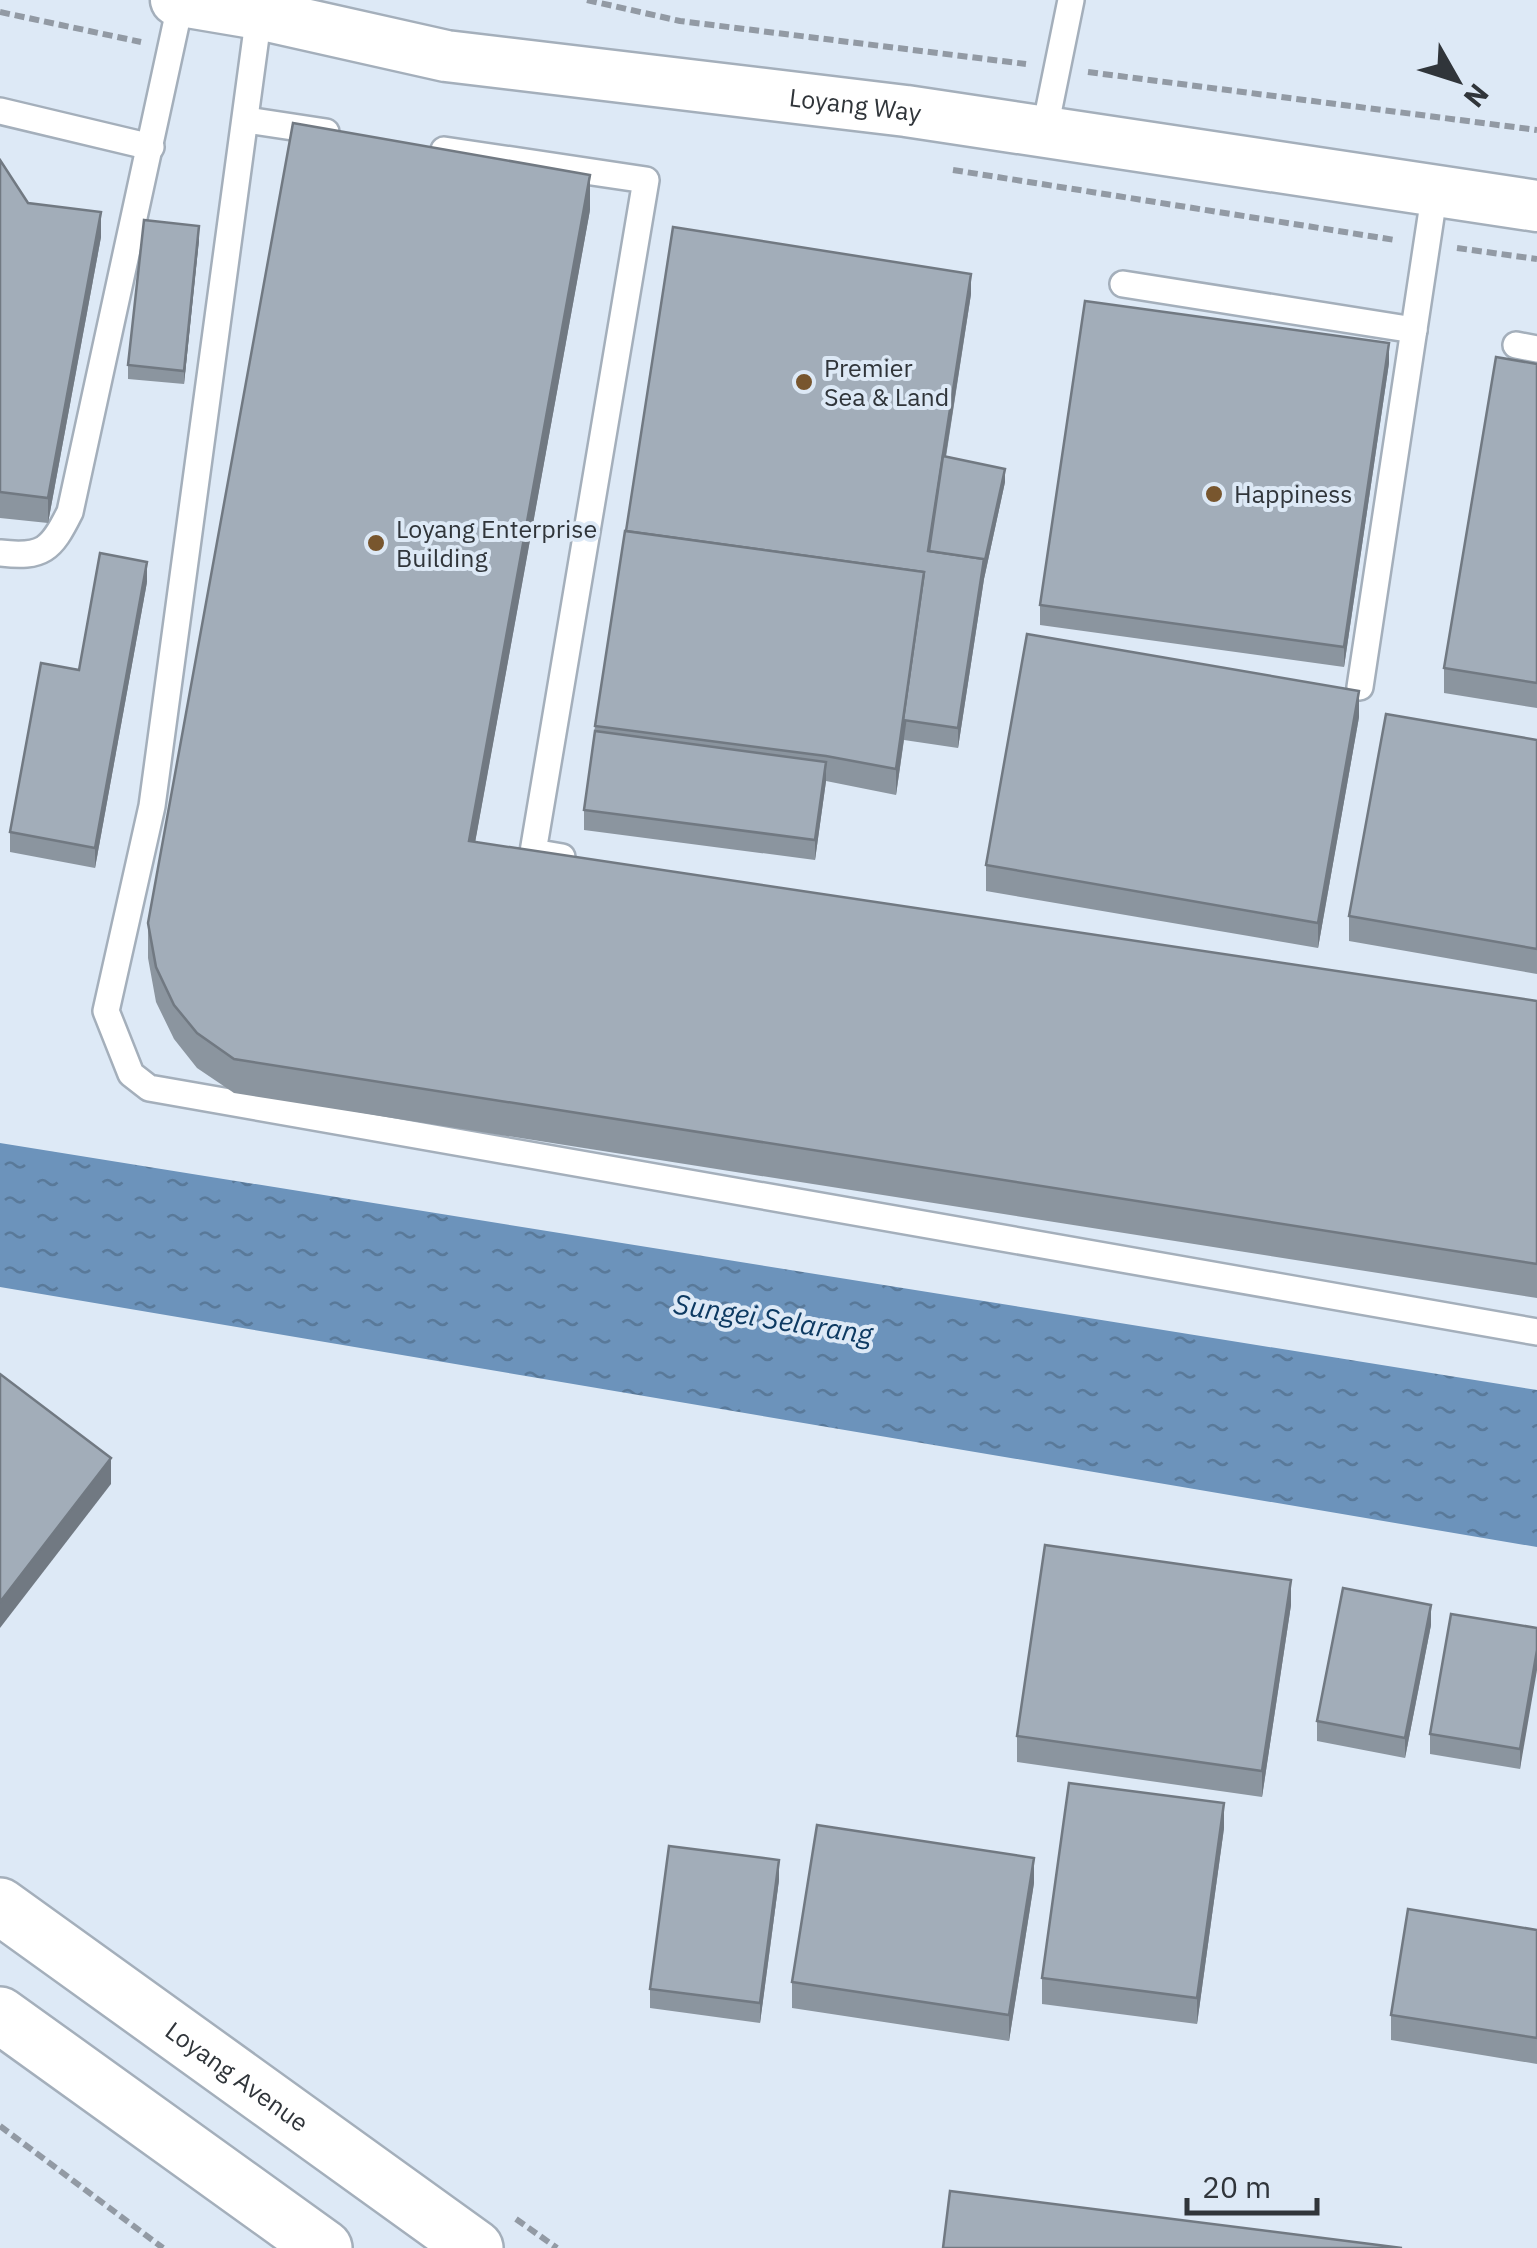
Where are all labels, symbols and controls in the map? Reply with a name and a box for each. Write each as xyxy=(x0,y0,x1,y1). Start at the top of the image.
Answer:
north arrow xyxy=(1407,30,1507,130)
text: N xyxy=(1456,77,1498,116)
street label: Loyang Way xyxy=(787,80,924,129)
place label: Premier Sea & Land xyxy=(824,351,949,413)
marker: Premier Sea & Land xyxy=(793,371,815,393)
place label: Happiness xyxy=(1234,477,1352,510)
marker: Happiness xyxy=(1203,483,1225,505)
place label: Loyang Enterprise Building xyxy=(396,512,597,574)
marker: Loyang Enterprise Building xyxy=(365,532,387,554)
water label: Sungei Selarang xyxy=(671,1285,877,1353)
street label: Loyang Avenue xyxy=(159,2014,315,2139)
scale bar xyxy=(1187,2153,1317,2215)
text: 20 m xyxy=(1202,2167,1271,2206)

